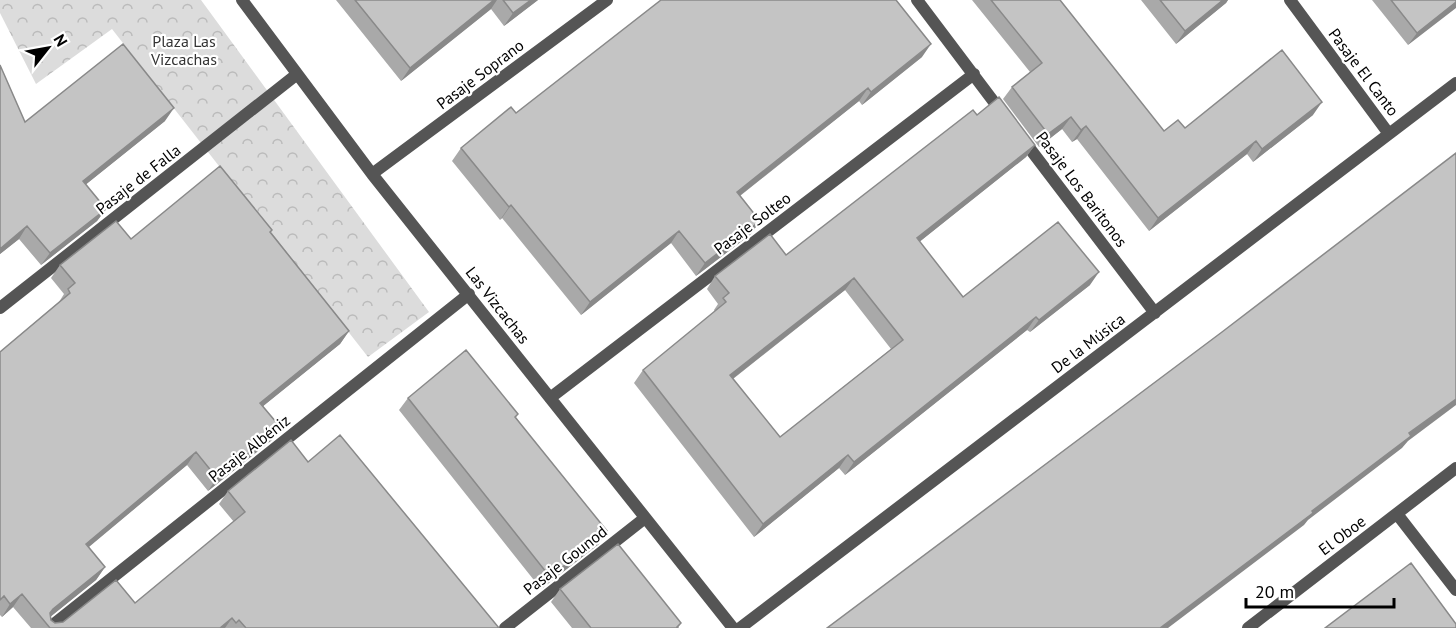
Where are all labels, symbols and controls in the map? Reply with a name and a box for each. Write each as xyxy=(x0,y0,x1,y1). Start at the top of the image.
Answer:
north arrow xyxy=(18,18,78,78)
street label: Pasaje El Canto xyxy=(1325,24,1403,120)
text: N xyxy=(50,31,72,50)
park label: Plaza Las Vizcachas xyxy=(150,31,217,69)
street label: Pasaje Soprano xyxy=(432,35,528,113)
street label: Pasaje Los Baritonos xyxy=(1032,127,1132,251)
street label: Pasaje de Falla xyxy=(92,140,184,218)
street label: Pasaje Solteo xyxy=(710,188,794,258)
street label: Las Vizcachas xyxy=(462,262,535,348)
street label: De la Música xyxy=(1047,309,1129,377)
street label: Pasaje Albéniz xyxy=(204,410,294,486)
street label: El Oboe xyxy=(1314,511,1370,559)
street label: Pasaje Gounod xyxy=(519,521,611,599)
scale bar xyxy=(1246,571,1394,609)
text: 20 m xyxy=(1255,580,1294,603)

